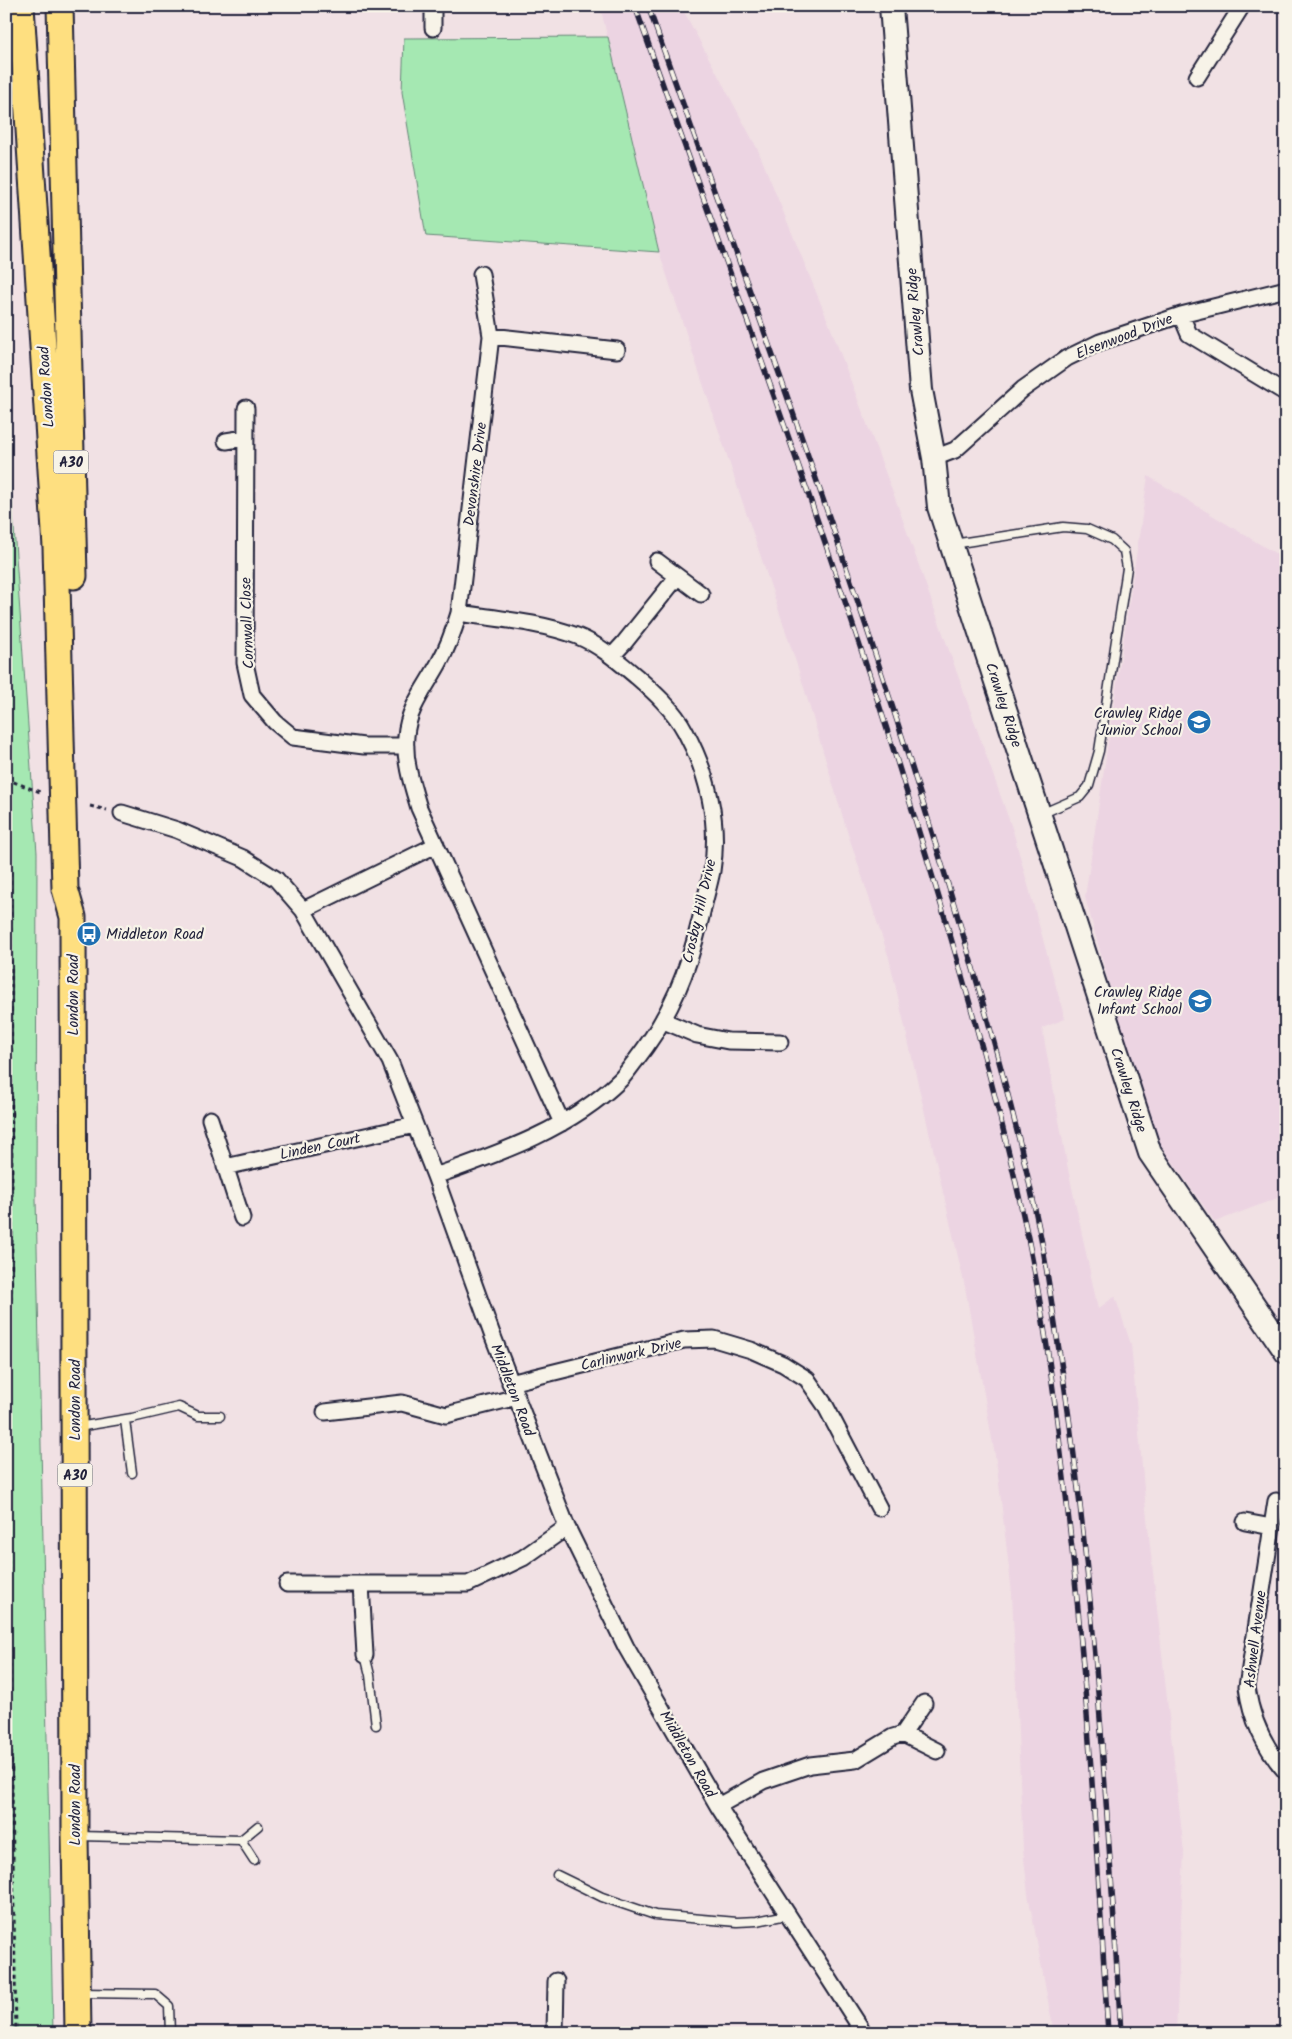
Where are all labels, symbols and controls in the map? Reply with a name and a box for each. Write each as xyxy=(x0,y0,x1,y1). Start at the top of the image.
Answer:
street label: Crawley Ridge xyxy=(900,267,932,357)
street label: Elsenwood Drive xyxy=(1072,307,1177,366)
street label: London Road xyxy=(32,345,62,428)
street label: Devonshire Drive xyxy=(458,421,494,527)
road number: A30 xyxy=(54,451,88,474)
street label: Cornwall Close xyxy=(234,576,262,669)
street label: Crawley Ridge xyxy=(978,660,1028,751)
place label: Crawley Ridge Junior School xyxy=(1094,702,1182,743)
school or university icon: Crawley Ridge Junior School xyxy=(1186,709,1212,735)
street label: Crosby Hill Drive xyxy=(676,856,724,966)
bus stop icon: Middleton Road xyxy=(76,921,102,947)
place label: Middleton Road xyxy=(106,923,204,947)
street label: London Road xyxy=(62,954,86,1036)
place label: Crawley Ridge Infant School xyxy=(1094,981,1182,1022)
school or university icon: Crawley Ridge Infant School xyxy=(1187,988,1213,1014)
street label: Crawley Ridge xyxy=(1103,1045,1153,1136)
street label: Linden Court xyxy=(278,1127,363,1167)
street label: Carlinwark Drive xyxy=(579,1332,684,1378)
street label: Middleton Road xyxy=(483,1341,541,1441)
street label: London Road xyxy=(64,1359,88,1441)
road number: A30 xyxy=(58,1464,92,1486)
street label: Ashwell Avenue xyxy=(1238,1589,1274,1689)
street label: Middleton Road xyxy=(652,1706,722,1803)
street label: London Road xyxy=(64,1764,88,1846)

